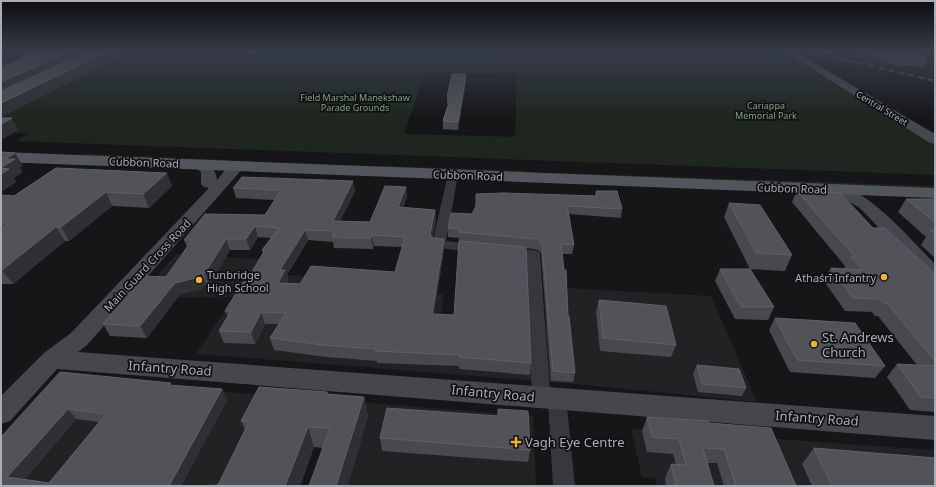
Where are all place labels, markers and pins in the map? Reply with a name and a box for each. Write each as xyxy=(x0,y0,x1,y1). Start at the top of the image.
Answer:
place label: Tunbridge High School xyxy=(207,267,269,295)
place label: Athaśrī Infantry xyxy=(795,270,876,285)
marker: Athaśrī Infantry xyxy=(879,272,889,282)
marker: Tunbridge High School xyxy=(194,275,204,285)
place label: St. Andrews Church xyxy=(822,328,894,361)
marker: St. Andrews Church xyxy=(809,339,819,349)
place label: Vagh Eye Centre xyxy=(525,433,625,451)
marker: Vagh Eye Centre xyxy=(510,436,522,448)

